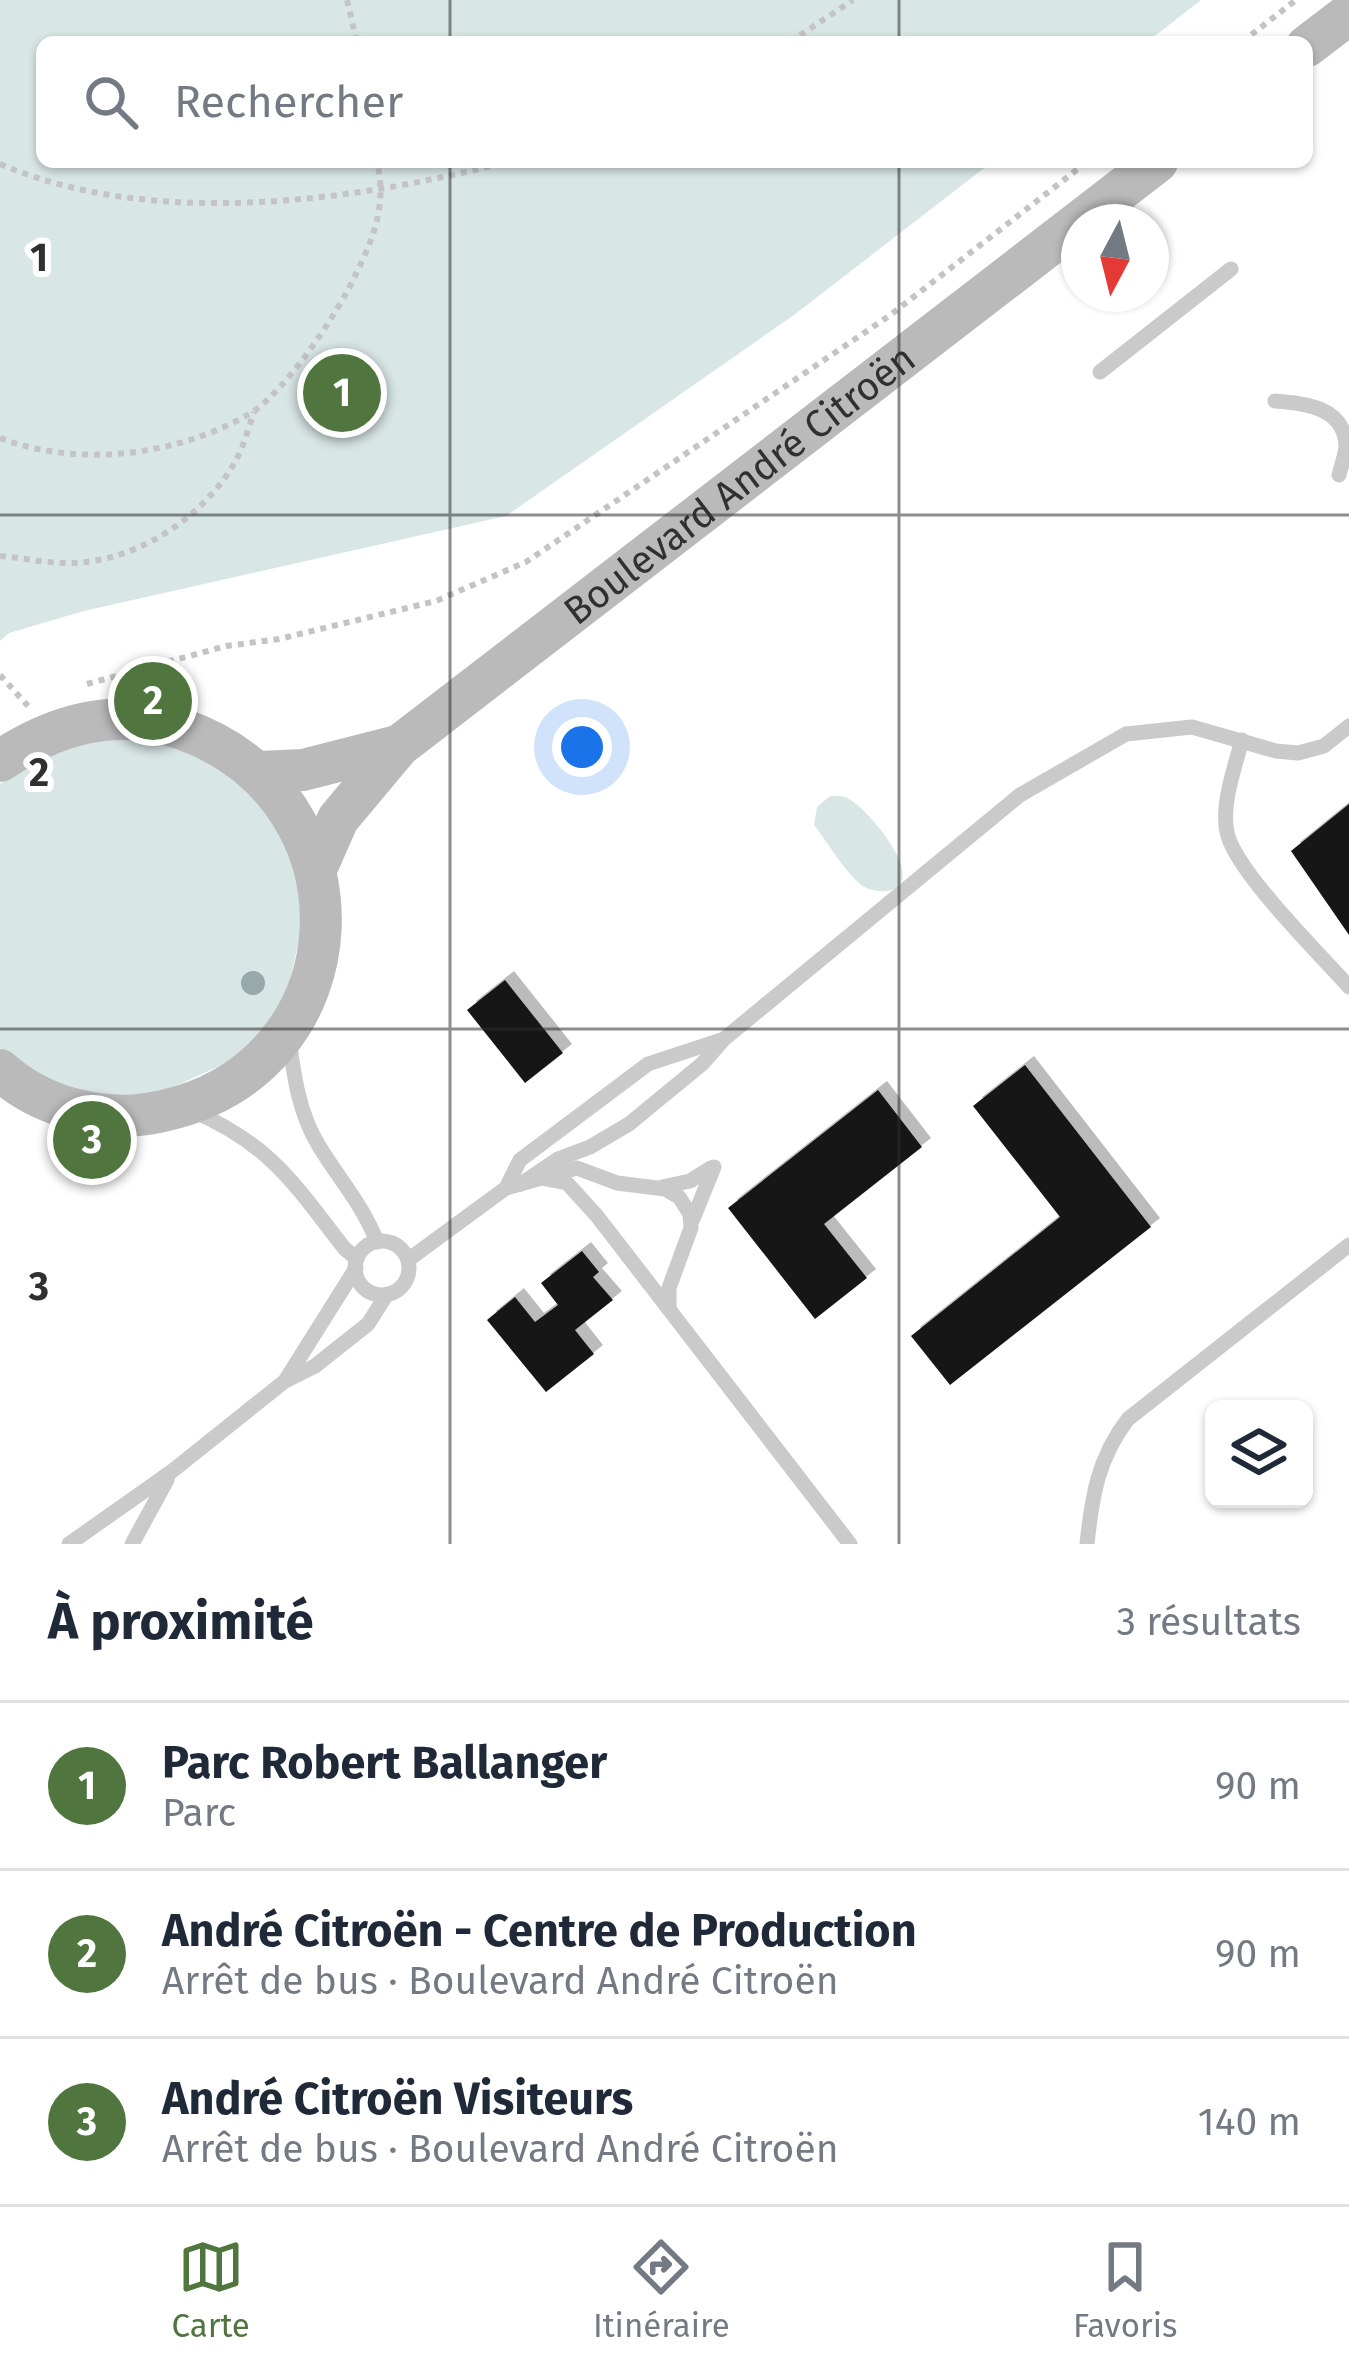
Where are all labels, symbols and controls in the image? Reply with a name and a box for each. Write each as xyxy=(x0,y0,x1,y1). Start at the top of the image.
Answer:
search box xyxy=(36,36,1313,168)
icon: search xyxy=(78,69,144,135)
text: Rechercher xyxy=(174,75,403,129)
north arrow xyxy=(1061,204,1169,312)
text: 1 xyxy=(30,235,48,281)
street label: Boulevard André Citroën xyxy=(555,335,924,634)
pin: 1 xyxy=(303,348,381,438)
pin: 2 xyxy=(114,656,192,746)
your location xyxy=(552,717,612,777)
text: 2 xyxy=(29,750,49,796)
pin: 3 xyxy=(53,1095,131,1185)
text: 3 xyxy=(28,1264,49,1310)
map controls xyxy=(1205,1400,1313,1508)
button: layers xyxy=(1205,1400,1313,1508)
text: À proximité xyxy=(48,1591,314,1653)
text: 3 résultats xyxy=(1116,1599,1301,1645)
text: Parc Robert Ballanger xyxy=(162,1736,607,1790)
text: 1 xyxy=(78,1763,96,1809)
text: 90 m xyxy=(1215,1763,1301,1809)
text: Parc xyxy=(162,1790,236,1836)
text: André Citroën - Centre de Production xyxy=(162,1904,917,1958)
text: 2 xyxy=(77,1931,97,1977)
text: 90 m xyxy=(1215,1931,1301,1977)
text: Arrêt de bus · Boulevard André Citroën xyxy=(162,1958,839,2004)
text: André Citroën Visiteurs xyxy=(162,2072,633,2126)
text: 3 xyxy=(77,2099,97,2145)
text: 140 m xyxy=(1198,2099,1301,2145)
text: Arrêt de bus · Boulevard André Citroën xyxy=(162,2126,839,2172)
tab: Carte xyxy=(172,2234,250,2346)
tab: Itinéraire xyxy=(593,2234,730,2346)
tab: Favoris xyxy=(1073,2234,1177,2346)

